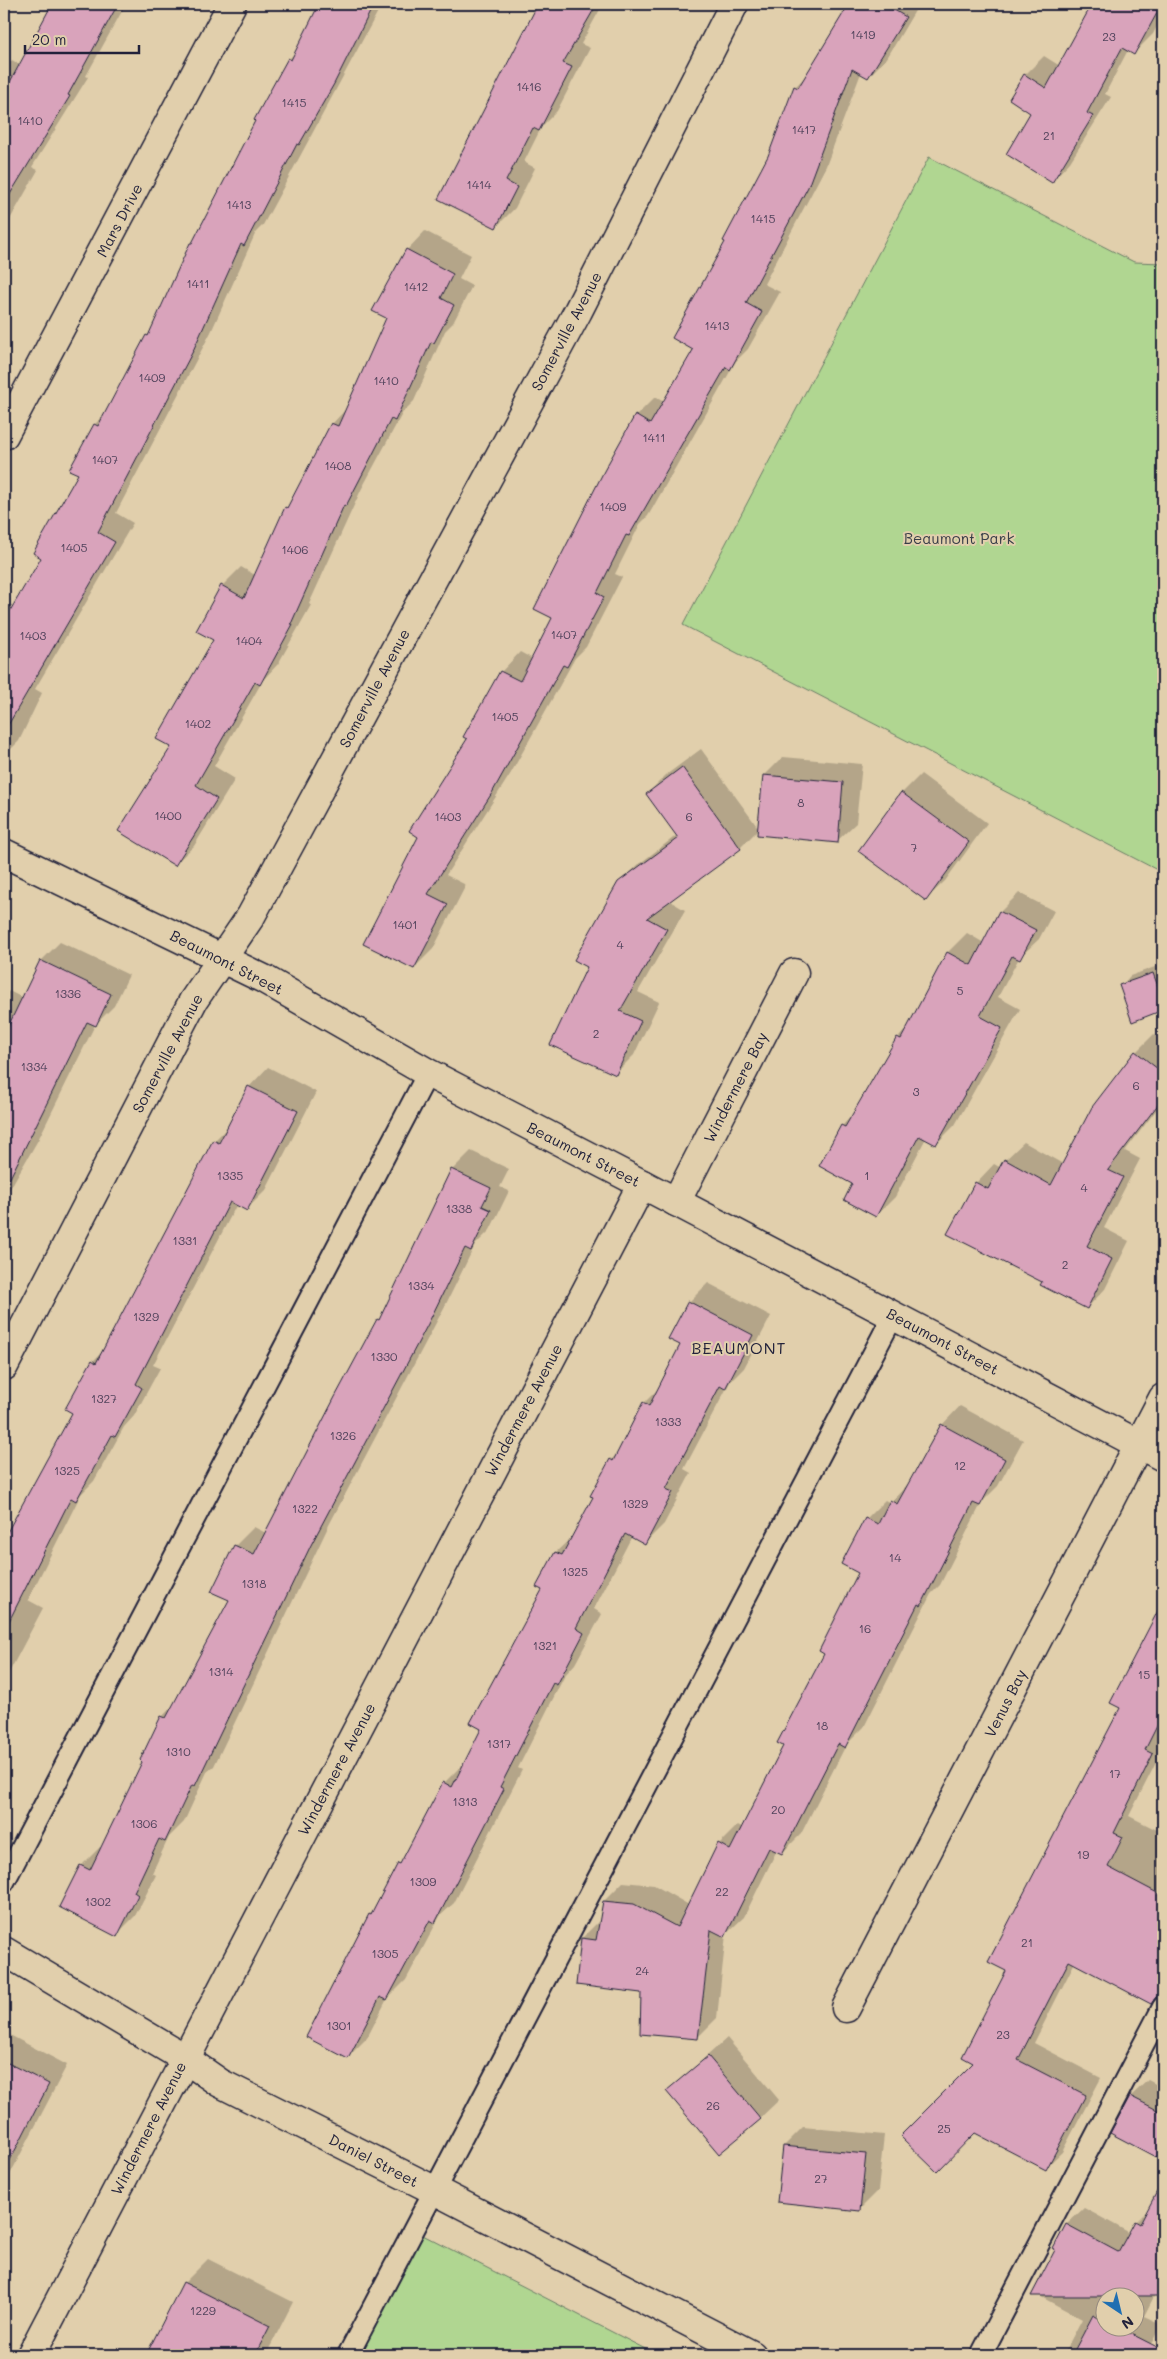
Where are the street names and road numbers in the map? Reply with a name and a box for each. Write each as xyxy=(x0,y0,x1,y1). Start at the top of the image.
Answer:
street label: Mars Drive xyxy=(91,180,147,260)
street label: Somerville Avenue xyxy=(526,268,606,394)
street label: Somerville Avenue xyxy=(334,625,414,751)
street label: Beaumont Street xyxy=(167,925,287,999)
street label: Somerville Avenue xyxy=(127,990,207,1116)
street label: Windermere Bay xyxy=(698,1028,772,1146)
street label: Beaumont Street xyxy=(524,1117,644,1191)
street label: Beaumont Street xyxy=(883,1303,1003,1379)
street label: Windermere Avenue xyxy=(480,1340,566,1480)
street label: Venus Bay xyxy=(979,1665,1031,1741)
street label: Windermere Avenue xyxy=(293,1699,379,1839)
street label: Windermere Avenue xyxy=(106,2058,190,2198)
street label: Daniel Street xyxy=(326,2129,422,2191)

